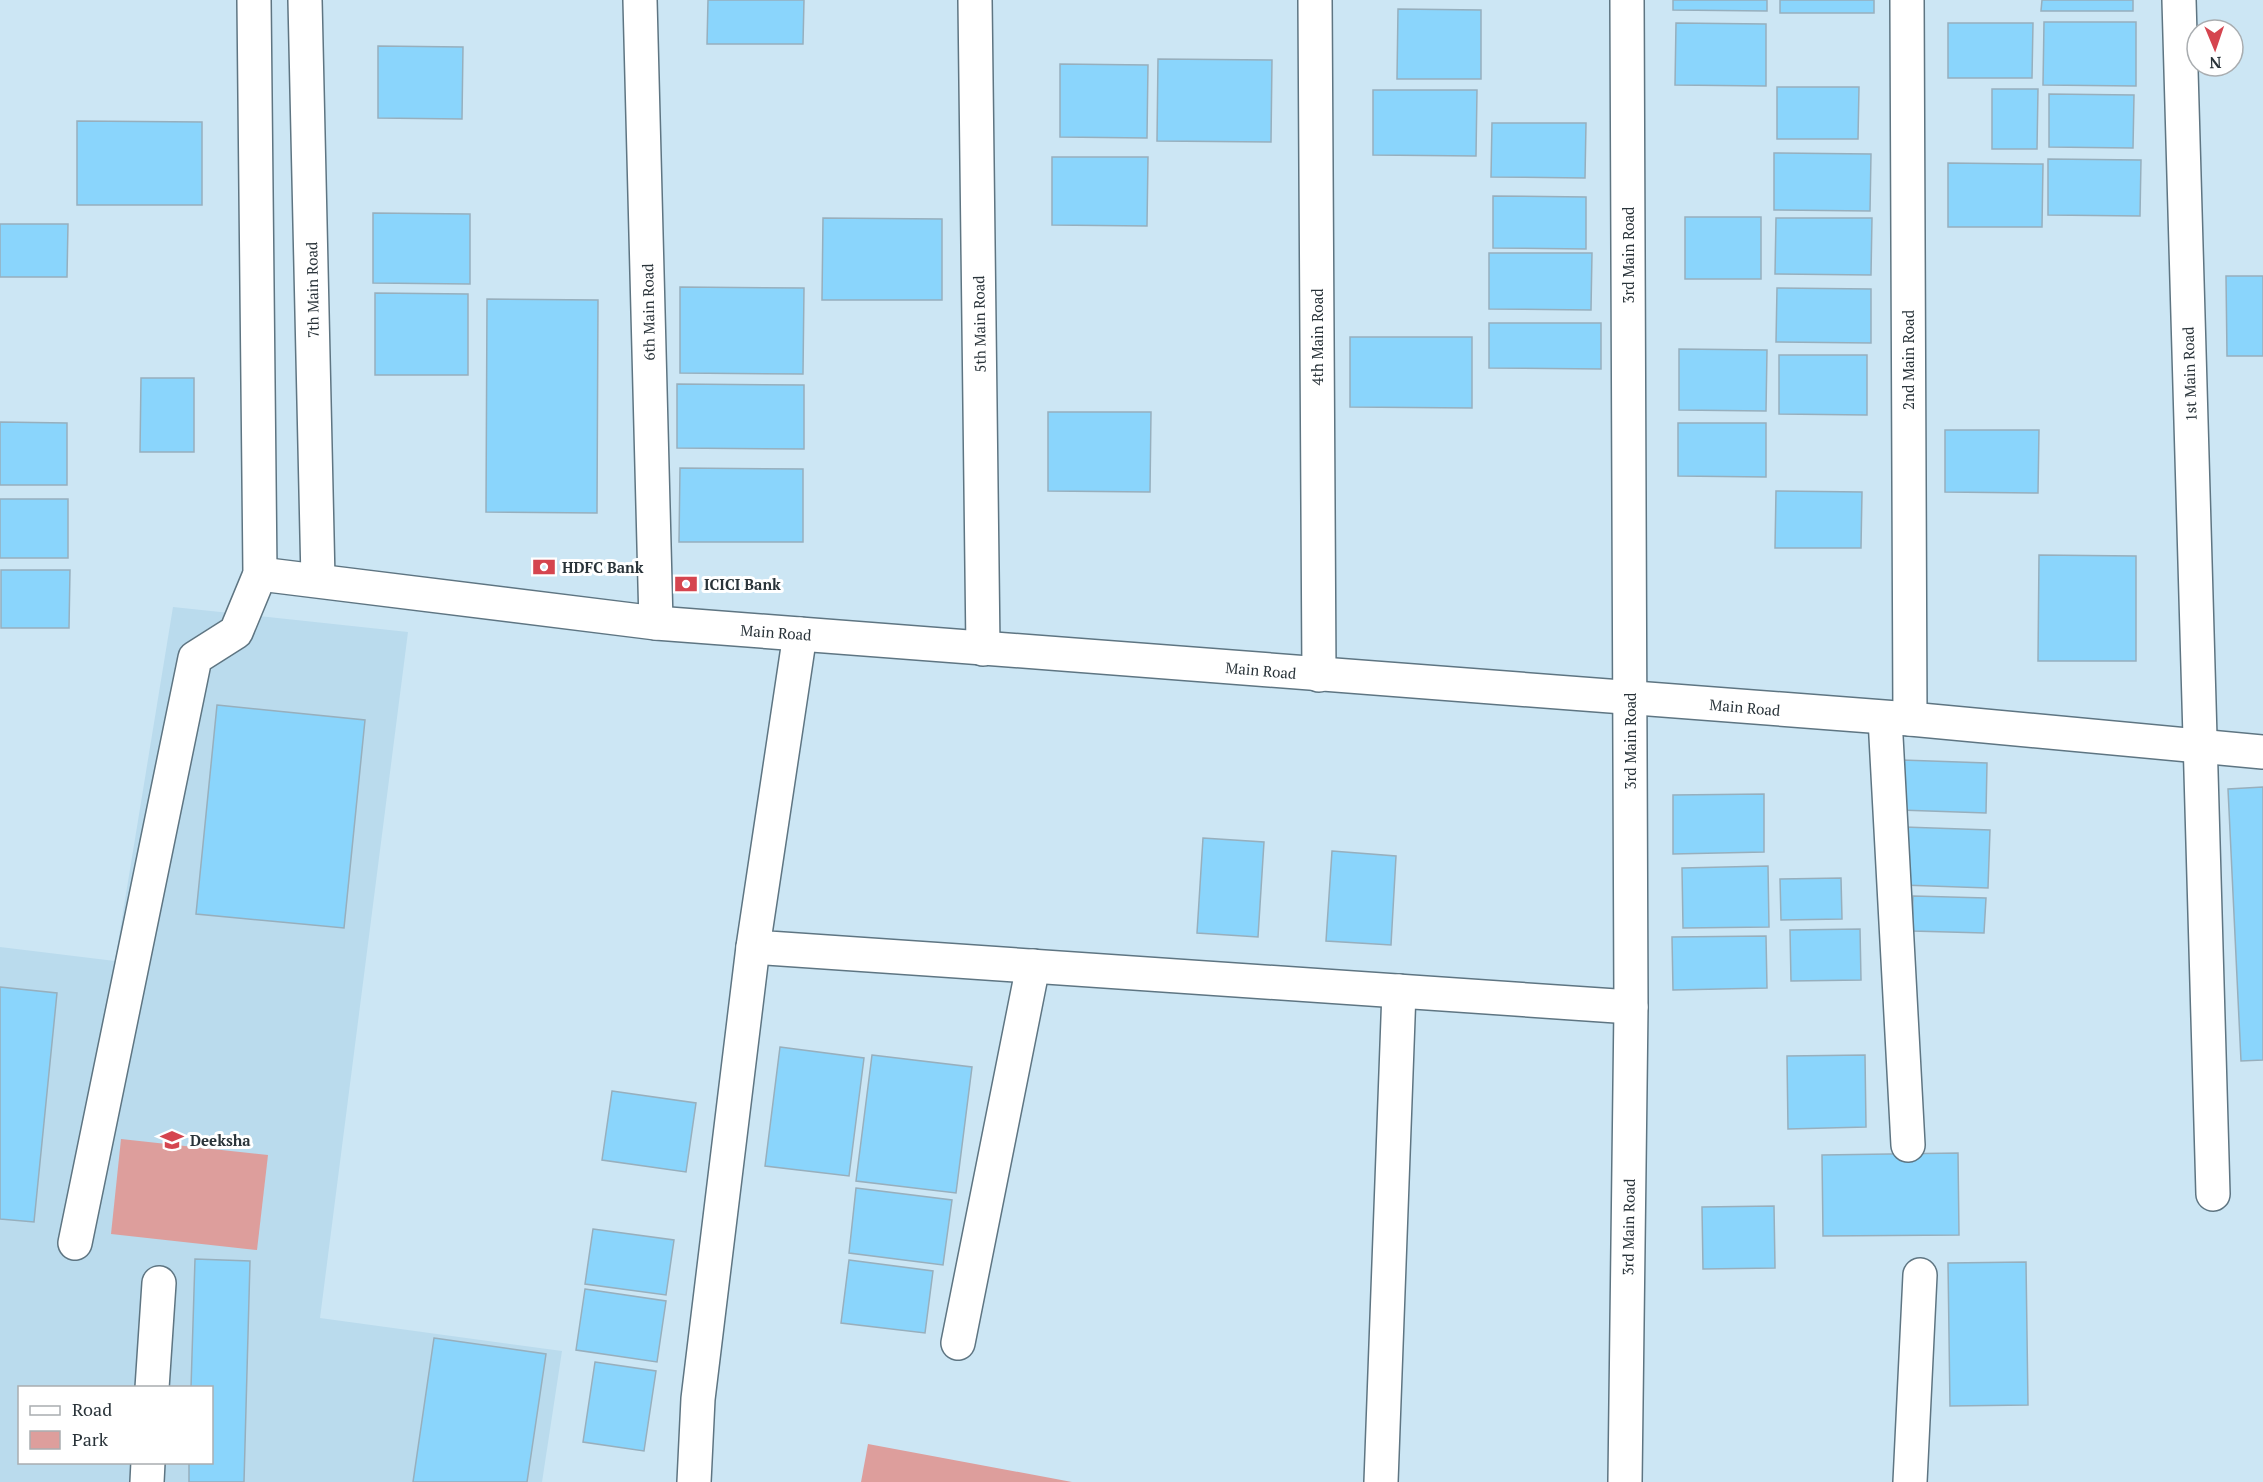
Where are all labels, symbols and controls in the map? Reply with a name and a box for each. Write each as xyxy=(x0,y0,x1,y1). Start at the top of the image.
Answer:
north arrow xyxy=(2185,18,2245,78)
text: N xyxy=(2209,52,2222,74)
street label: 3rd Main Road xyxy=(1618,207,1638,303)
street label: 7th Main Road xyxy=(301,242,323,338)
street label: 6th Main Road xyxy=(637,263,659,361)
street label: 5th Main Road xyxy=(968,275,990,373)
street label: 4th Main Road xyxy=(1307,288,1327,386)
street label: 2nd Main Road xyxy=(1898,310,1918,410)
street label: 1st Main Road xyxy=(2177,326,2201,422)
bank icon: HDFC Bank xyxy=(531,554,557,580)
place label: HDFC Bank xyxy=(562,557,644,577)
bank icon: ICICI Bank xyxy=(673,571,699,597)
place label: ICICI Bank xyxy=(704,574,781,594)
street label: Main Road xyxy=(740,620,812,644)
street label: Main Road xyxy=(1225,657,1297,683)
street label: 3rd Main Road xyxy=(1620,693,1640,789)
street label: Main Road xyxy=(1709,694,1781,720)
school or university icon: Deeksha xyxy=(159,1127,185,1153)
place label: Deeksha xyxy=(190,1130,251,1150)
street label: 3rd Main Road xyxy=(1617,1178,1639,1276)
legend xyxy=(18,1386,213,1464)
text: Road xyxy=(72,1397,112,1421)
text: Park xyxy=(72,1427,109,1451)

